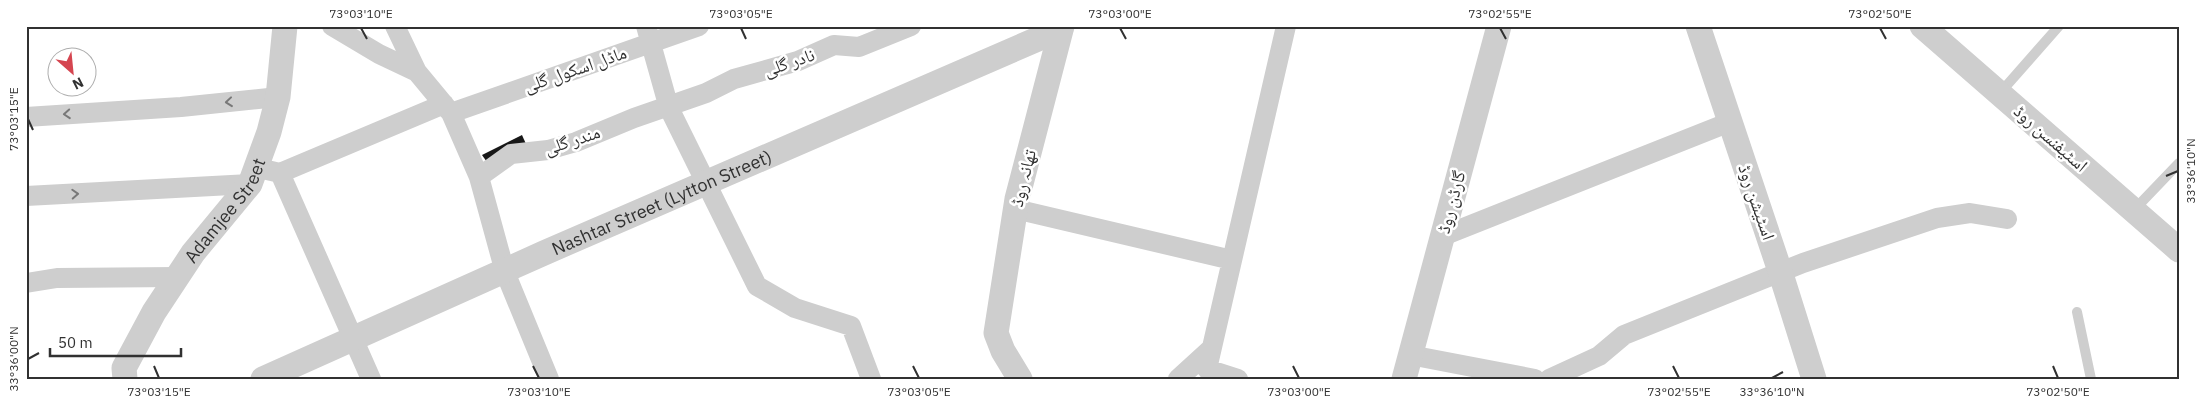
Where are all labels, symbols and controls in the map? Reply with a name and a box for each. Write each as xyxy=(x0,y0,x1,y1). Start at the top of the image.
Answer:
text: 73°03'10"E xyxy=(329,6,393,21)
text: 73°03'05"E xyxy=(709,6,773,21)
text: 73°03'00"E xyxy=(1088,6,1152,21)
text: 73°02'55"E xyxy=(1468,6,1532,21)
text: 73°02'50"E xyxy=(1848,6,1912,21)
street label: ماڈل اسکول گلی xyxy=(521,41,629,97)
street label: نادر گلی xyxy=(760,43,818,81)
north arrow xyxy=(48,48,98,98)
text: N xyxy=(69,73,87,94)
text: 73°03'15"E xyxy=(6,87,21,151)
one-way arrow xyxy=(225,96,233,107)
street label: اسٹیفنسن روڈ xyxy=(2009,100,2093,176)
one-way arrow xyxy=(63,109,71,120)
street label: مندر گلی xyxy=(541,120,603,160)
text: 33°36'10"N xyxy=(2183,138,2198,204)
street label: Nashtar Street (Lytton Street) xyxy=(548,144,775,260)
street label: تھانہ روڈ xyxy=(1005,147,1041,209)
street label: Adamjee Street xyxy=(178,155,270,267)
street label: اسٹیشن روڈ xyxy=(1733,161,1781,243)
street label: گارڈن روڈ xyxy=(1432,168,1471,236)
one-way arrow xyxy=(71,188,79,199)
scale bar xyxy=(50,325,181,357)
text: 33°36'00"N xyxy=(6,326,21,392)
text: 50 m xyxy=(58,333,93,352)
text: 73°03'15"E xyxy=(127,384,191,399)
text: 73°03'10"E xyxy=(507,384,571,399)
text: 73°03'05"E xyxy=(887,384,951,399)
text: 73°03'00"E xyxy=(1267,384,1331,399)
text: 73°02'55"E xyxy=(1647,384,1711,399)
text: 33°36'10"N xyxy=(1739,384,1805,399)
text: 73°02'50"E xyxy=(2026,384,2090,399)

